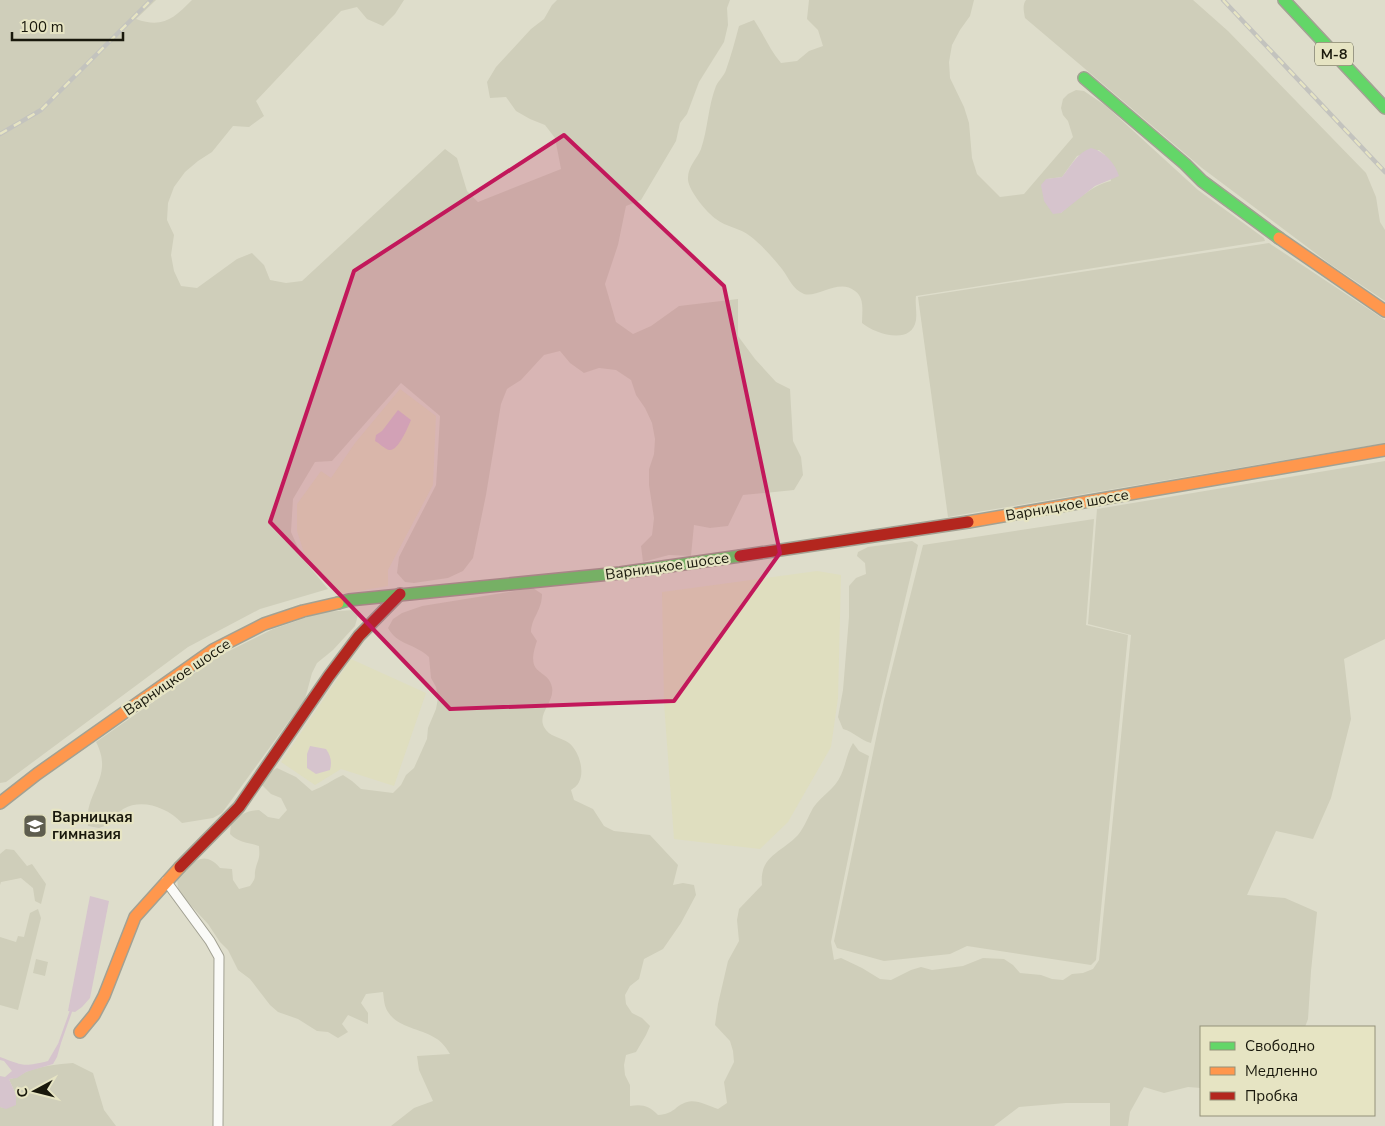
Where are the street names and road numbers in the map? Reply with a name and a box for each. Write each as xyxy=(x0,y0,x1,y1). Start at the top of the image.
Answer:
road number: М-8 xyxy=(1315,42,1353,66)
street label: Варницкое шоссе xyxy=(1004,484,1130,526)
street label: Варницкое шоссе xyxy=(604,547,730,585)
street label: Варницкое шоссе xyxy=(120,634,234,720)

